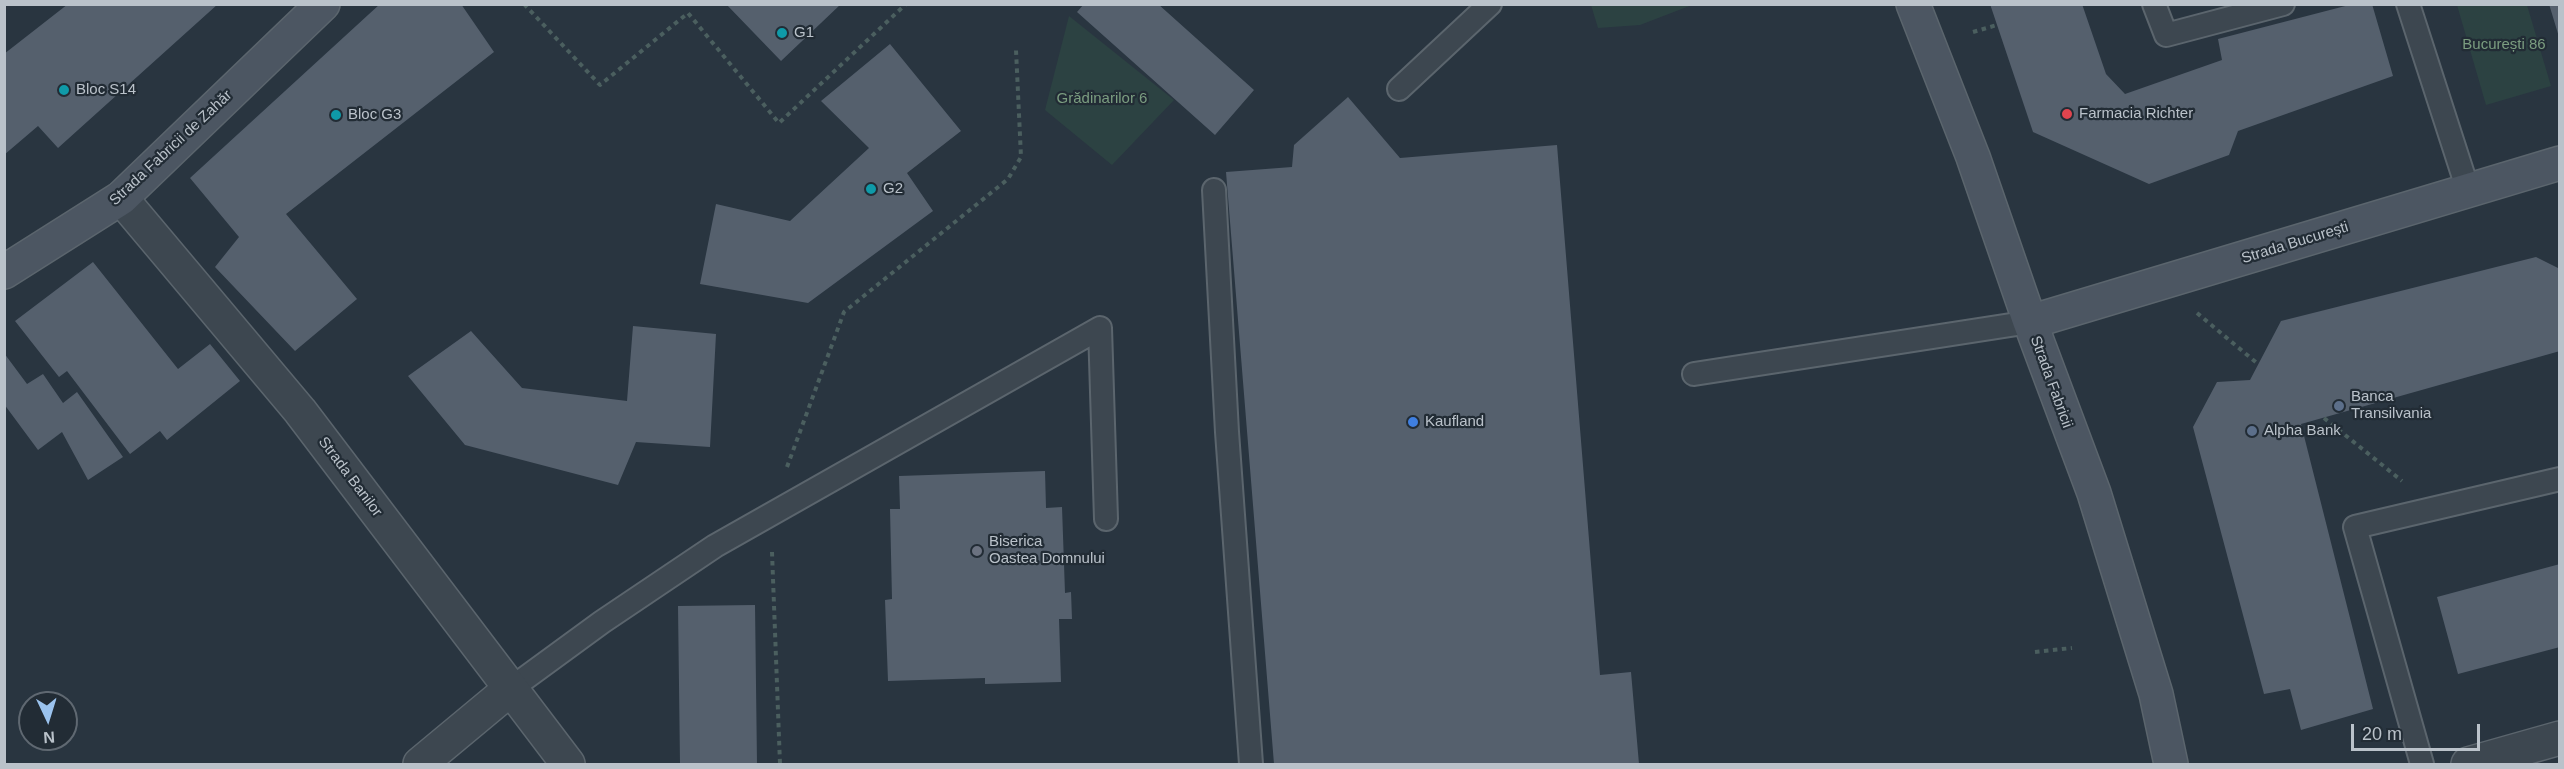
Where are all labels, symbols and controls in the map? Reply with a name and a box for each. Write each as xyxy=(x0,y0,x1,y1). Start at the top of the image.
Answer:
place label: G1 xyxy=(794,24,814,42)
marker: G1 xyxy=(775,26,789,40)
park label: București 86 xyxy=(2462,36,2546,54)
place label: Bloc S14 xyxy=(76,81,136,99)
marker: Bloc S14 xyxy=(57,83,71,97)
street label: Strada Fabricii de Zahăr xyxy=(106,87,236,209)
park label: Grădinarilor 6 xyxy=(1057,90,1147,108)
place label: Farmacia Richter xyxy=(2079,105,2193,123)
place label: Bloc G3 xyxy=(348,106,401,124)
marker: Farmacia Richter xyxy=(2060,107,2074,121)
marker: Bloc G3 xyxy=(329,108,343,122)
place label: G2 xyxy=(883,180,903,198)
marker: G2 xyxy=(864,182,878,196)
street label: Strada București xyxy=(2239,218,2351,268)
street label: Strada Fabricii xyxy=(2026,333,2076,431)
place label: Banca Transilvania xyxy=(2351,388,2431,423)
marker: Banca Transilvania xyxy=(2332,399,2346,413)
place label: Kaufland xyxy=(1425,413,1484,431)
marker: Kaufland xyxy=(1406,415,1420,429)
place label: Alpha Bank xyxy=(2264,422,2341,440)
marker: Alpha Bank xyxy=(2245,424,2259,438)
street label: Strada Banilor xyxy=(314,434,386,520)
place label: Biserica Oastea Domnului xyxy=(989,533,1105,568)
marker: Biserica Oastea Domnului xyxy=(970,544,984,558)
north arrow xyxy=(18,691,78,751)
scale bar xyxy=(2354,712,2483,750)
text: 20 m xyxy=(2362,724,2402,744)
text: N xyxy=(43,729,56,746)

